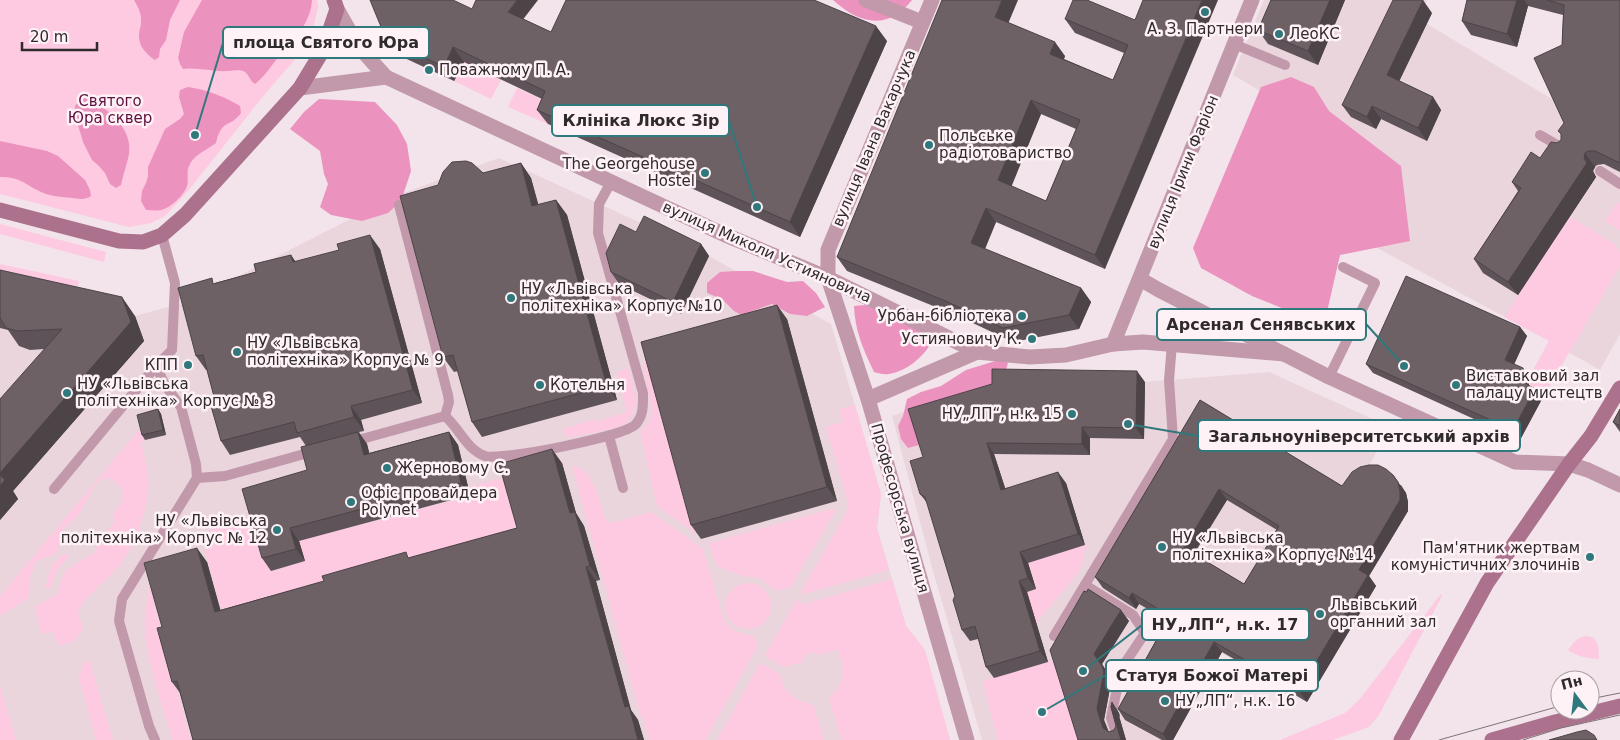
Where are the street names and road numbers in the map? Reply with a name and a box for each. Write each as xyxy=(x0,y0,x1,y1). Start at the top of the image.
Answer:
street label: вулиця Івана Вакарчука xyxy=(828,47,920,229)
street label: вулиця Ірини Фаріон xyxy=(1144,93,1222,251)
street label: вулиця Миколи Устияновича xyxy=(660,198,874,306)
street label: Професорська вулиця xyxy=(867,421,933,595)

